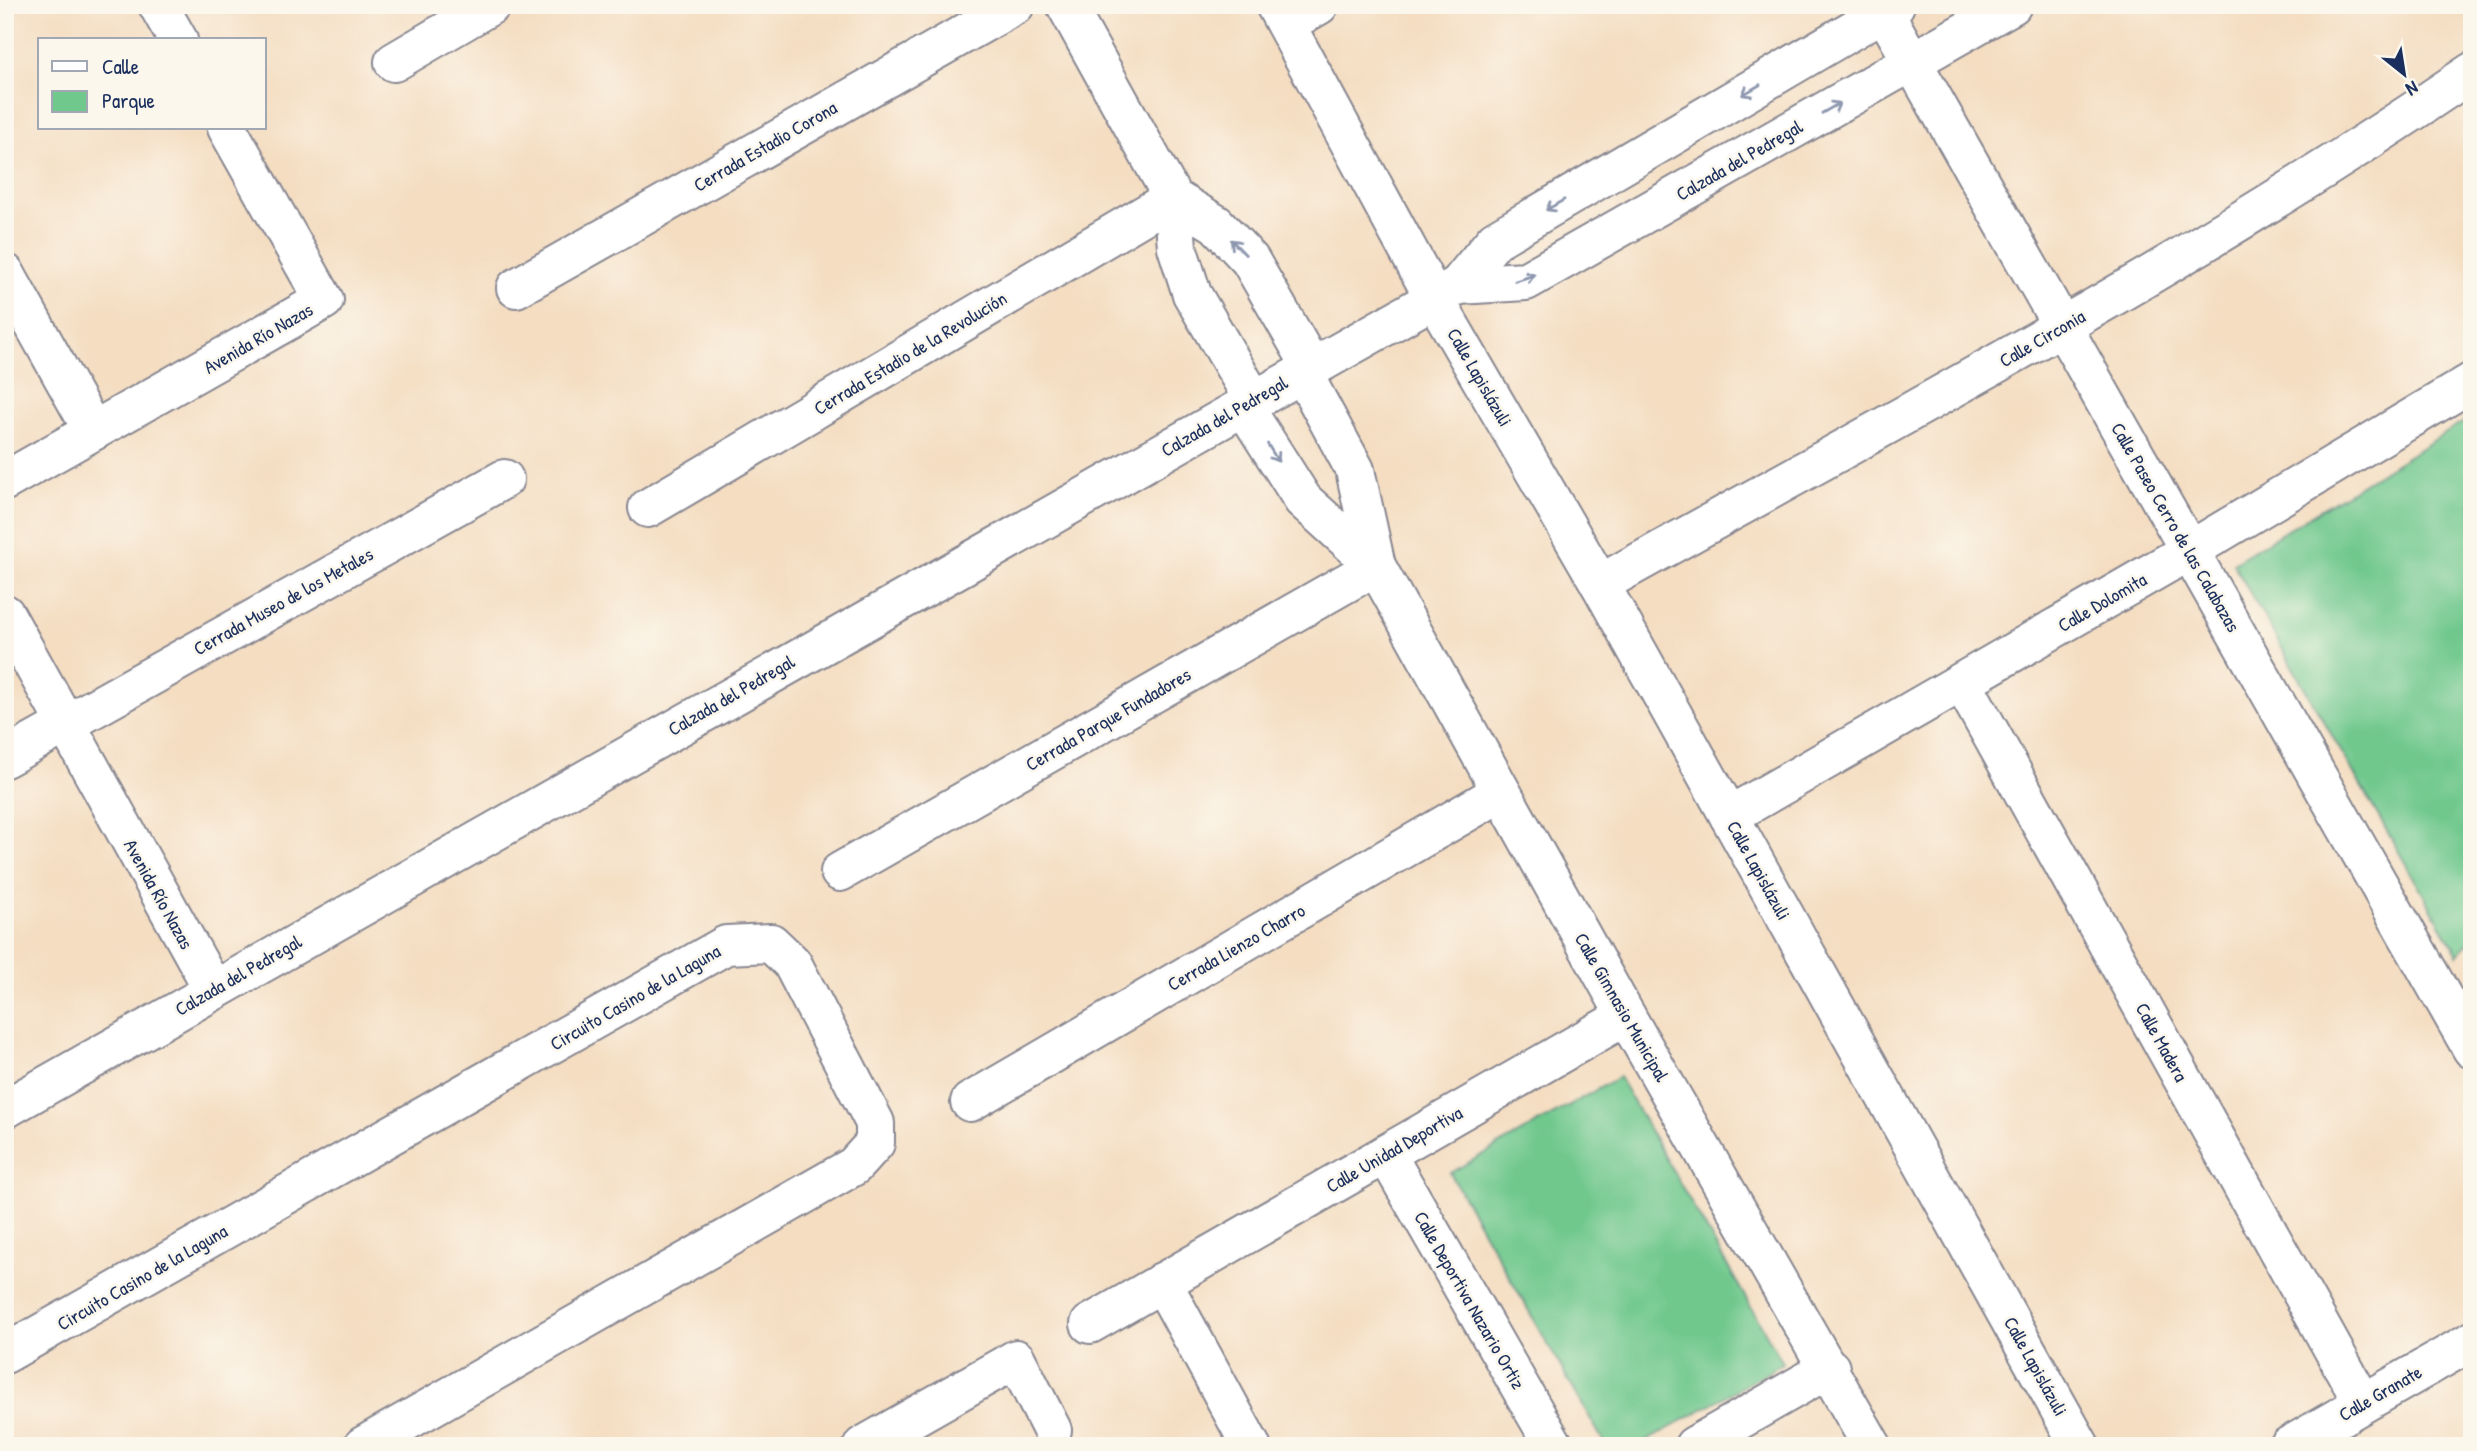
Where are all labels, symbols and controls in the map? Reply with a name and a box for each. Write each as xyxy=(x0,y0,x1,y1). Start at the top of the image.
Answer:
legend xyxy=(38,38,266,130)
north arrow xyxy=(2368,38,2438,108)
text: Calle xyxy=(102,52,139,81)
text: N xyxy=(2402,75,2423,103)
one-way arrow xyxy=(1742,83,1762,97)
text: Parque xyxy=(102,86,155,115)
street label: Cerrada Estadio Corona xyxy=(688,94,842,198)
one-way arrow xyxy=(1820,101,1840,115)
street label: Calzada del Pedregal xyxy=(1671,113,1808,207)
one-way arrow xyxy=(1546,198,1566,212)
one-way arrow xyxy=(1229,239,1246,256)
one-way arrow xyxy=(1514,271,1536,284)
street label: Cerrada Estadio de la Revolución xyxy=(809,285,1011,421)
street label: Avenida Río Nazas xyxy=(199,296,317,380)
street label: Calle Circonia xyxy=(1994,303,2090,373)
street label: Calle Lapislázuli xyxy=(1441,323,1519,431)
street label: Calzada del Pedregal xyxy=(1156,369,1293,463)
street label: Calle Paseo Cerro de las Calabazas xyxy=(2105,417,2247,637)
one-way arrow xyxy=(1266,442,1280,462)
street label: Cerrada Museo de los Metales xyxy=(189,541,377,661)
street label: Calle Dolomita xyxy=(2053,566,2152,638)
street label: Calzada del Pedregal xyxy=(663,648,800,742)
street label: Cerrada Parque Fundadores xyxy=(1021,661,1195,777)
street label: Calle Lapislázuli xyxy=(1721,816,1797,924)
street label: Avenida Río Nazas xyxy=(118,834,200,954)
street label: Cerrada Lienzo Charro xyxy=(1162,897,1310,997)
street label: Calzada del Pedregal xyxy=(170,928,307,1022)
street label: Calle Gimnasio Municipal xyxy=(1569,928,1676,1087)
street label: Circuito Casino de la Laguna xyxy=(545,937,725,1056)
street label: Calle Madera xyxy=(2130,998,2195,1087)
street label: Calle Unidad Deportiva xyxy=(1321,1099,1467,1199)
street label: Calle Deportiva Nazario Ortiz xyxy=(1408,1206,1532,1394)
street label: Circuito Casino de la Laguna xyxy=(52,1217,232,1336)
street label: Calle Lapislázuli xyxy=(1998,1312,2074,1420)
street label: Calle Granate xyxy=(2334,1359,2427,1427)

